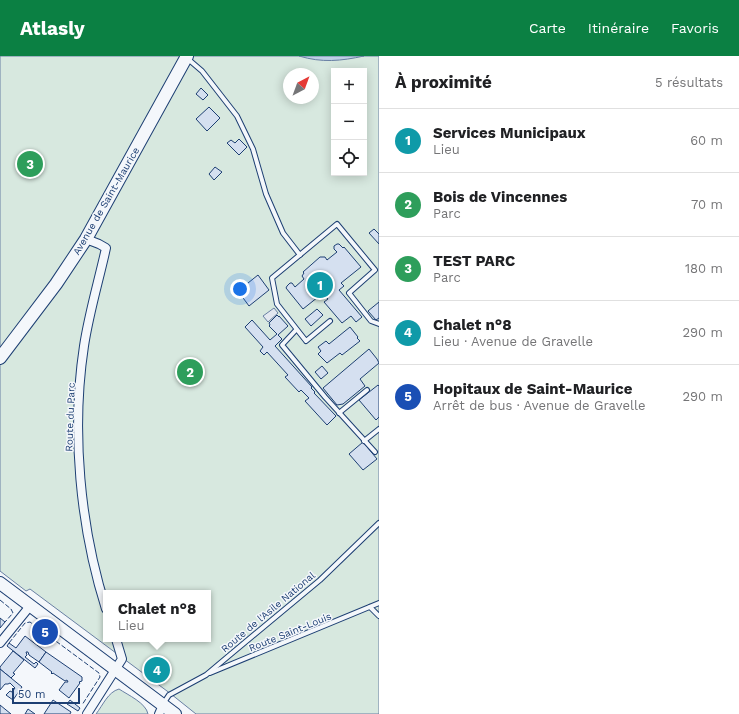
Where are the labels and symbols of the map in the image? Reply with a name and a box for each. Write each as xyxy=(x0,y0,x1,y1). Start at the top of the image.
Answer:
north arrow xyxy=(283,68,319,104)
street label: Avenue de Saint-Maurice xyxy=(71,145,142,257)
pin: 3 xyxy=(17,149,43,179)
pin: 1 xyxy=(307,270,333,300)
your location xyxy=(230,279,250,299)
pin: 2 xyxy=(177,357,203,387)
street label: Route du Parc xyxy=(63,382,77,452)
street label: Route de l'Asile National xyxy=(219,570,317,654)
street label: Route Saint-Louis xyxy=(247,610,333,654)
pin: 5 xyxy=(32,617,58,647)
pin: 4 xyxy=(144,655,170,685)
scale bar xyxy=(12,686,80,705)

